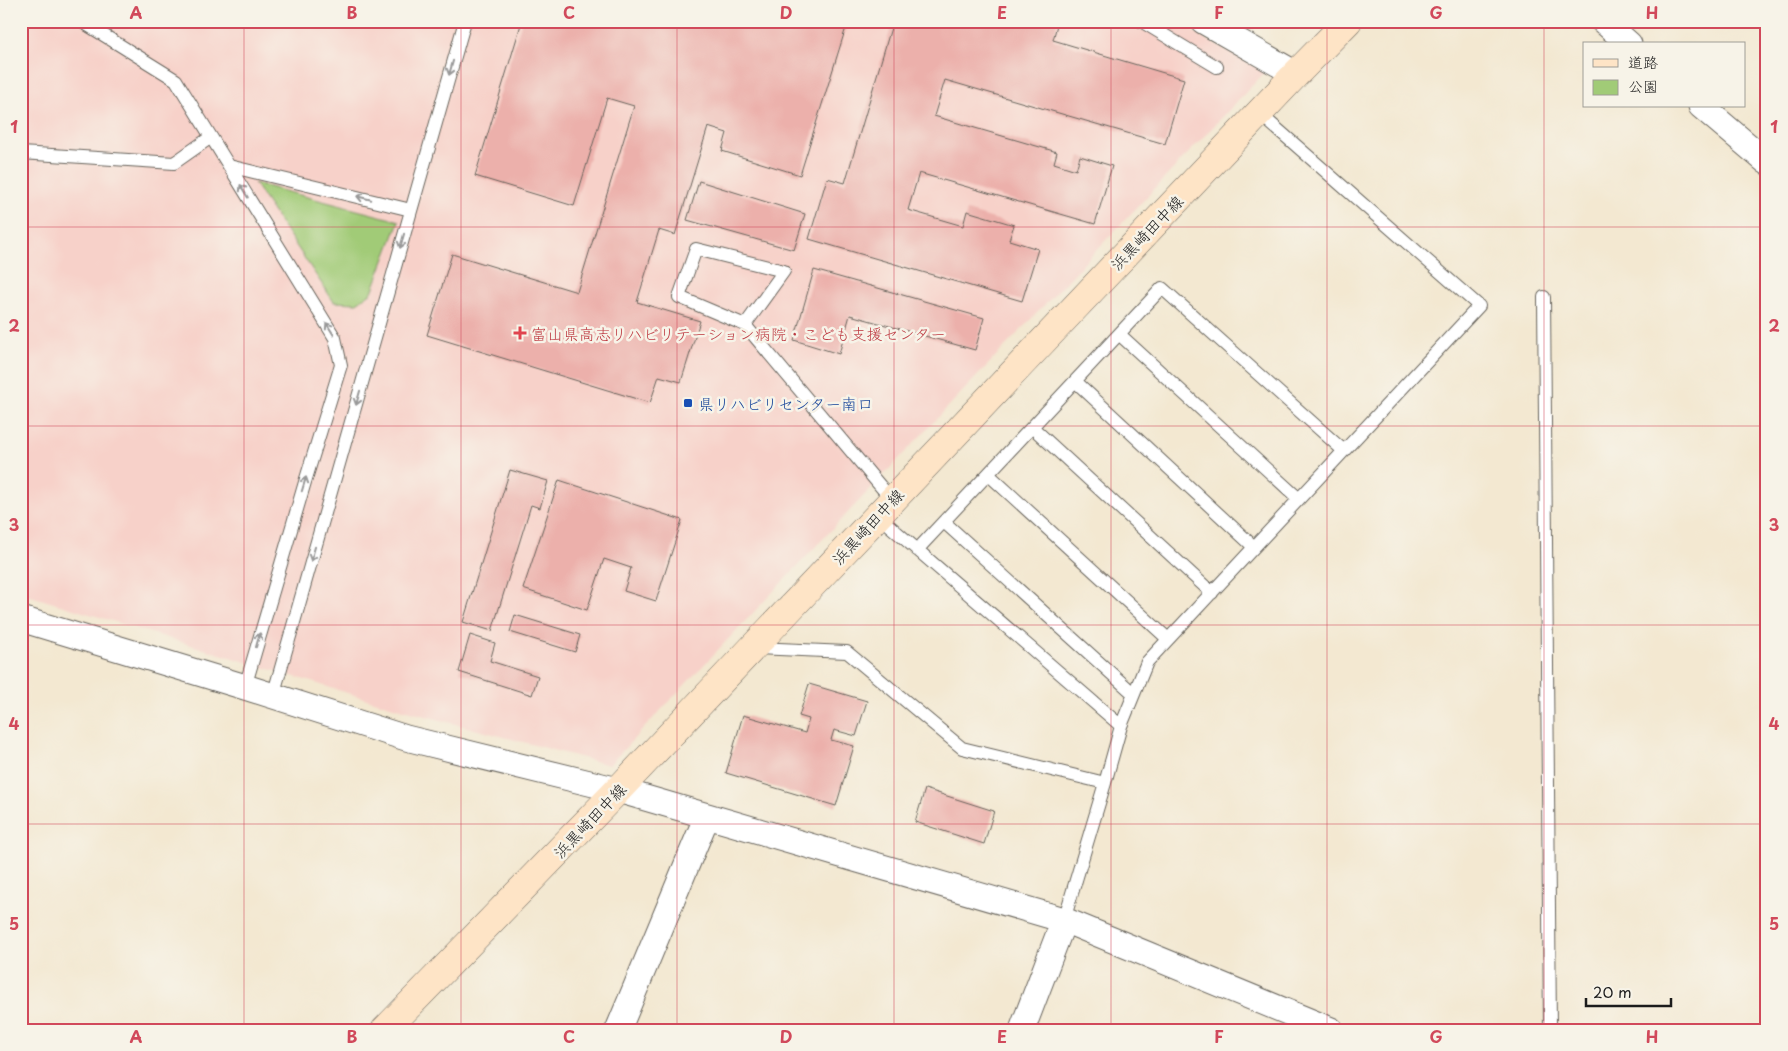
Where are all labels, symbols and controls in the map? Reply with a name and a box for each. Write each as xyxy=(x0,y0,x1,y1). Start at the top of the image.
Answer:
text: A xyxy=(130,0,143,24)
text: B xyxy=(347,0,358,24)
text: C xyxy=(563,0,575,24)
text: D xyxy=(780,0,792,24)
text: E xyxy=(997,0,1007,24)
text: F xyxy=(1214,0,1224,24)
text: G xyxy=(1429,0,1443,24)
text: H xyxy=(1646,0,1658,24)
legend xyxy=(1583,42,1746,108)
text: 道路 xyxy=(1628,50,1658,73)
one-way arrow xyxy=(446,60,456,76)
text: 公園 xyxy=(1628,74,1658,97)
text: 1 xyxy=(10,114,18,138)
text: 1 xyxy=(1770,114,1778,138)
one-way arrow xyxy=(239,184,250,198)
street label: 浜黒崎田中線 xyxy=(1104,189,1188,275)
one-way arrow xyxy=(356,193,372,202)
one-way arrow xyxy=(397,233,406,249)
text: 2 xyxy=(8,313,20,337)
text: 2 xyxy=(1768,313,1780,337)
place label: 富山県高志リハビリテーション病院・こども支援センター xyxy=(531,321,946,345)
one-way arrow xyxy=(324,323,334,337)
marker: 富山県高志リハビリテーション病院・こども支援センター xyxy=(513,326,527,340)
one-way arrow xyxy=(352,389,362,405)
place label: 県リハビリセンター南口 xyxy=(698,391,873,415)
marker: 県リハビリセンター南口 xyxy=(682,397,694,409)
one-way arrow xyxy=(300,476,310,492)
street label: 浜黒崎田中線 xyxy=(825,483,909,569)
text: 3 xyxy=(9,512,19,536)
text: 3 xyxy=(1769,512,1779,536)
one-way arrow xyxy=(308,546,318,562)
one-way arrow xyxy=(254,632,264,648)
text: 4 xyxy=(9,711,20,735)
text: 4 xyxy=(1769,711,1780,735)
street label: 浜黒崎田中線 xyxy=(547,777,631,863)
text: 5 xyxy=(9,911,19,935)
text: 5 xyxy=(1769,911,1779,935)
scale bar xyxy=(1586,976,1670,1008)
text: 20 m xyxy=(1593,980,1632,1003)
text: A xyxy=(130,1024,143,1048)
text: B xyxy=(347,1024,358,1048)
text: C xyxy=(563,1024,575,1048)
text: D xyxy=(780,1024,792,1048)
text: E xyxy=(997,1024,1007,1048)
text: F xyxy=(1214,1024,1224,1048)
text: G xyxy=(1429,1024,1443,1048)
text: H xyxy=(1646,1024,1658,1048)

